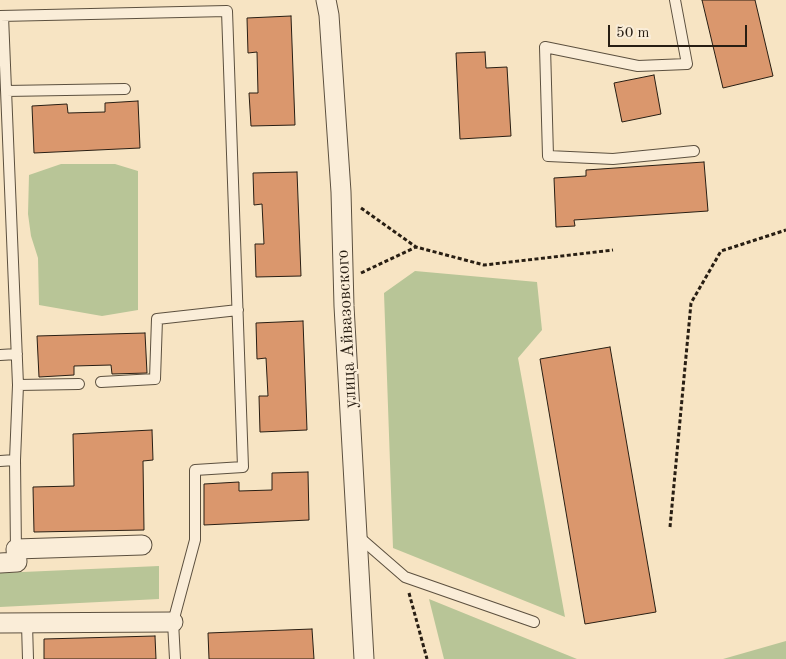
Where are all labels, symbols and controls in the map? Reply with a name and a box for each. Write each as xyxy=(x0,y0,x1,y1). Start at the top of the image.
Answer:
scale bar xyxy=(611,15,750,47)
text: 50 m xyxy=(616,26,650,41)
street label: улица Айвазовского xyxy=(332,249,362,409)

